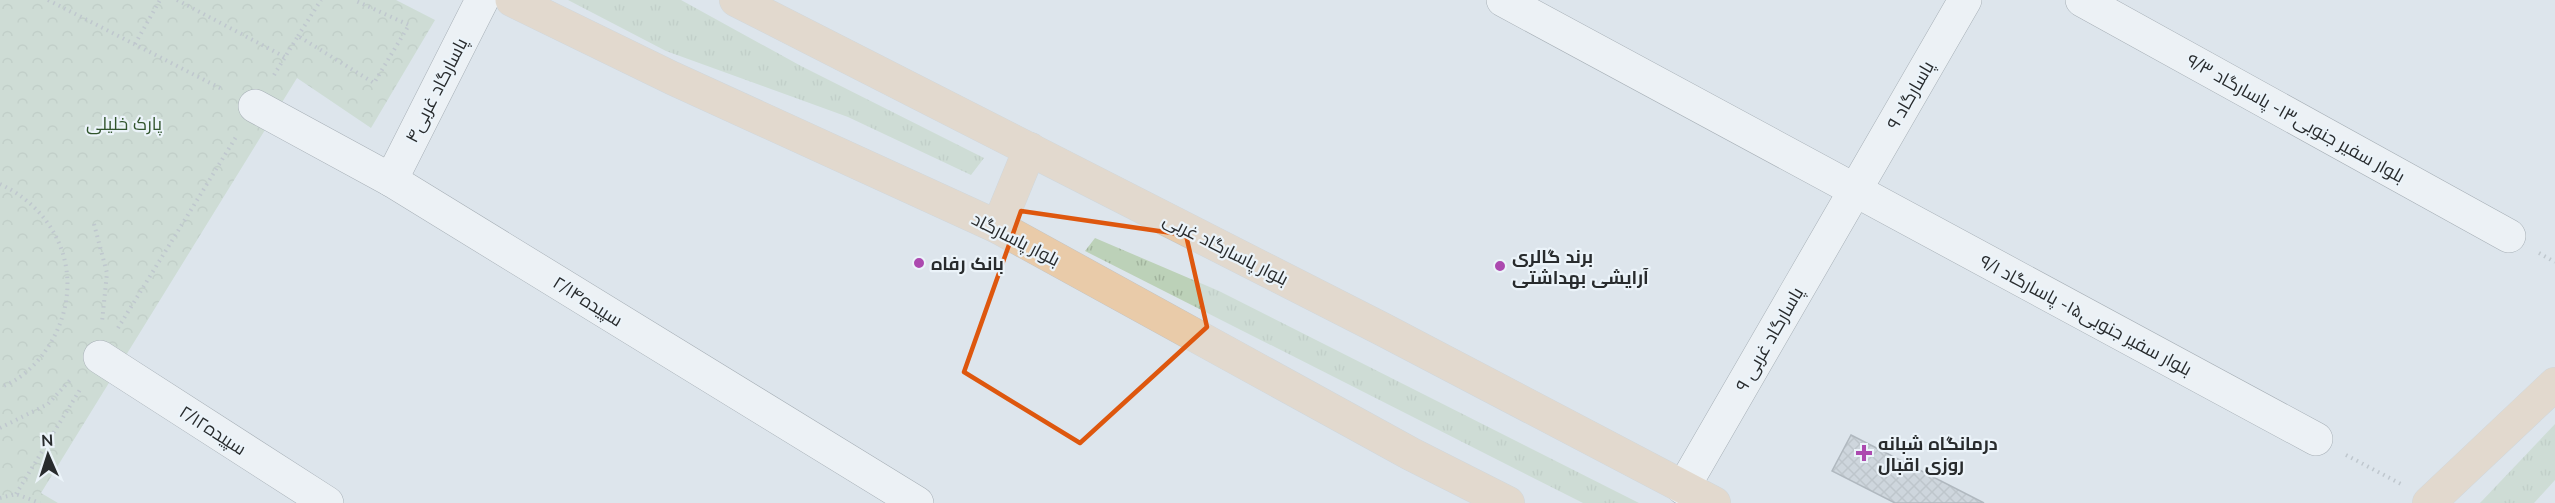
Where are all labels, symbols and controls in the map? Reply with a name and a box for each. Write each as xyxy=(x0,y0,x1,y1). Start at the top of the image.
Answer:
street label: پاسارگاد غربی۴ xyxy=(400,34,473,147)
street label: بلوار سفیر جنوبی۱۳- پاسارگاد ۹/۳ xyxy=(2182,48,2409,189)
street label: پاسارگاد ۹ xyxy=(1881,57,1940,134)
park label: پارک خلیلی xyxy=(86,112,162,136)
street label: بلوار پاسارگاد xyxy=(967,207,1064,272)
street label: بلوار پاسارگاد غربی xyxy=(1159,207,1293,291)
place label: برند گالری آرایشی بهداشتی xyxy=(1512,245,1649,289)
street label: بلوار سفیر جنوبی۱۵- پاسارگاد ۹/۱ xyxy=(1976,249,2196,382)
place label: بانک رفاه xyxy=(931,252,1004,275)
marker: بانک رفاه xyxy=(912,256,926,270)
marker: برند گالری آرایشی بهداشتی xyxy=(1493,259,1507,273)
street label: سپیده۲/۱۴ xyxy=(549,271,627,331)
street label: پاسارگاد غربی ۹ xyxy=(1730,283,1809,396)
street label: سپیده۲/۱۲ xyxy=(175,400,251,460)
north arrow xyxy=(18,425,78,485)
text: N xyxy=(41,430,54,450)
place label: درمانگاه شبانه روزی اقبال xyxy=(1878,432,1998,476)
marker: درمانگاه شبانه روزی اقبال xyxy=(1855,444,1873,462)

